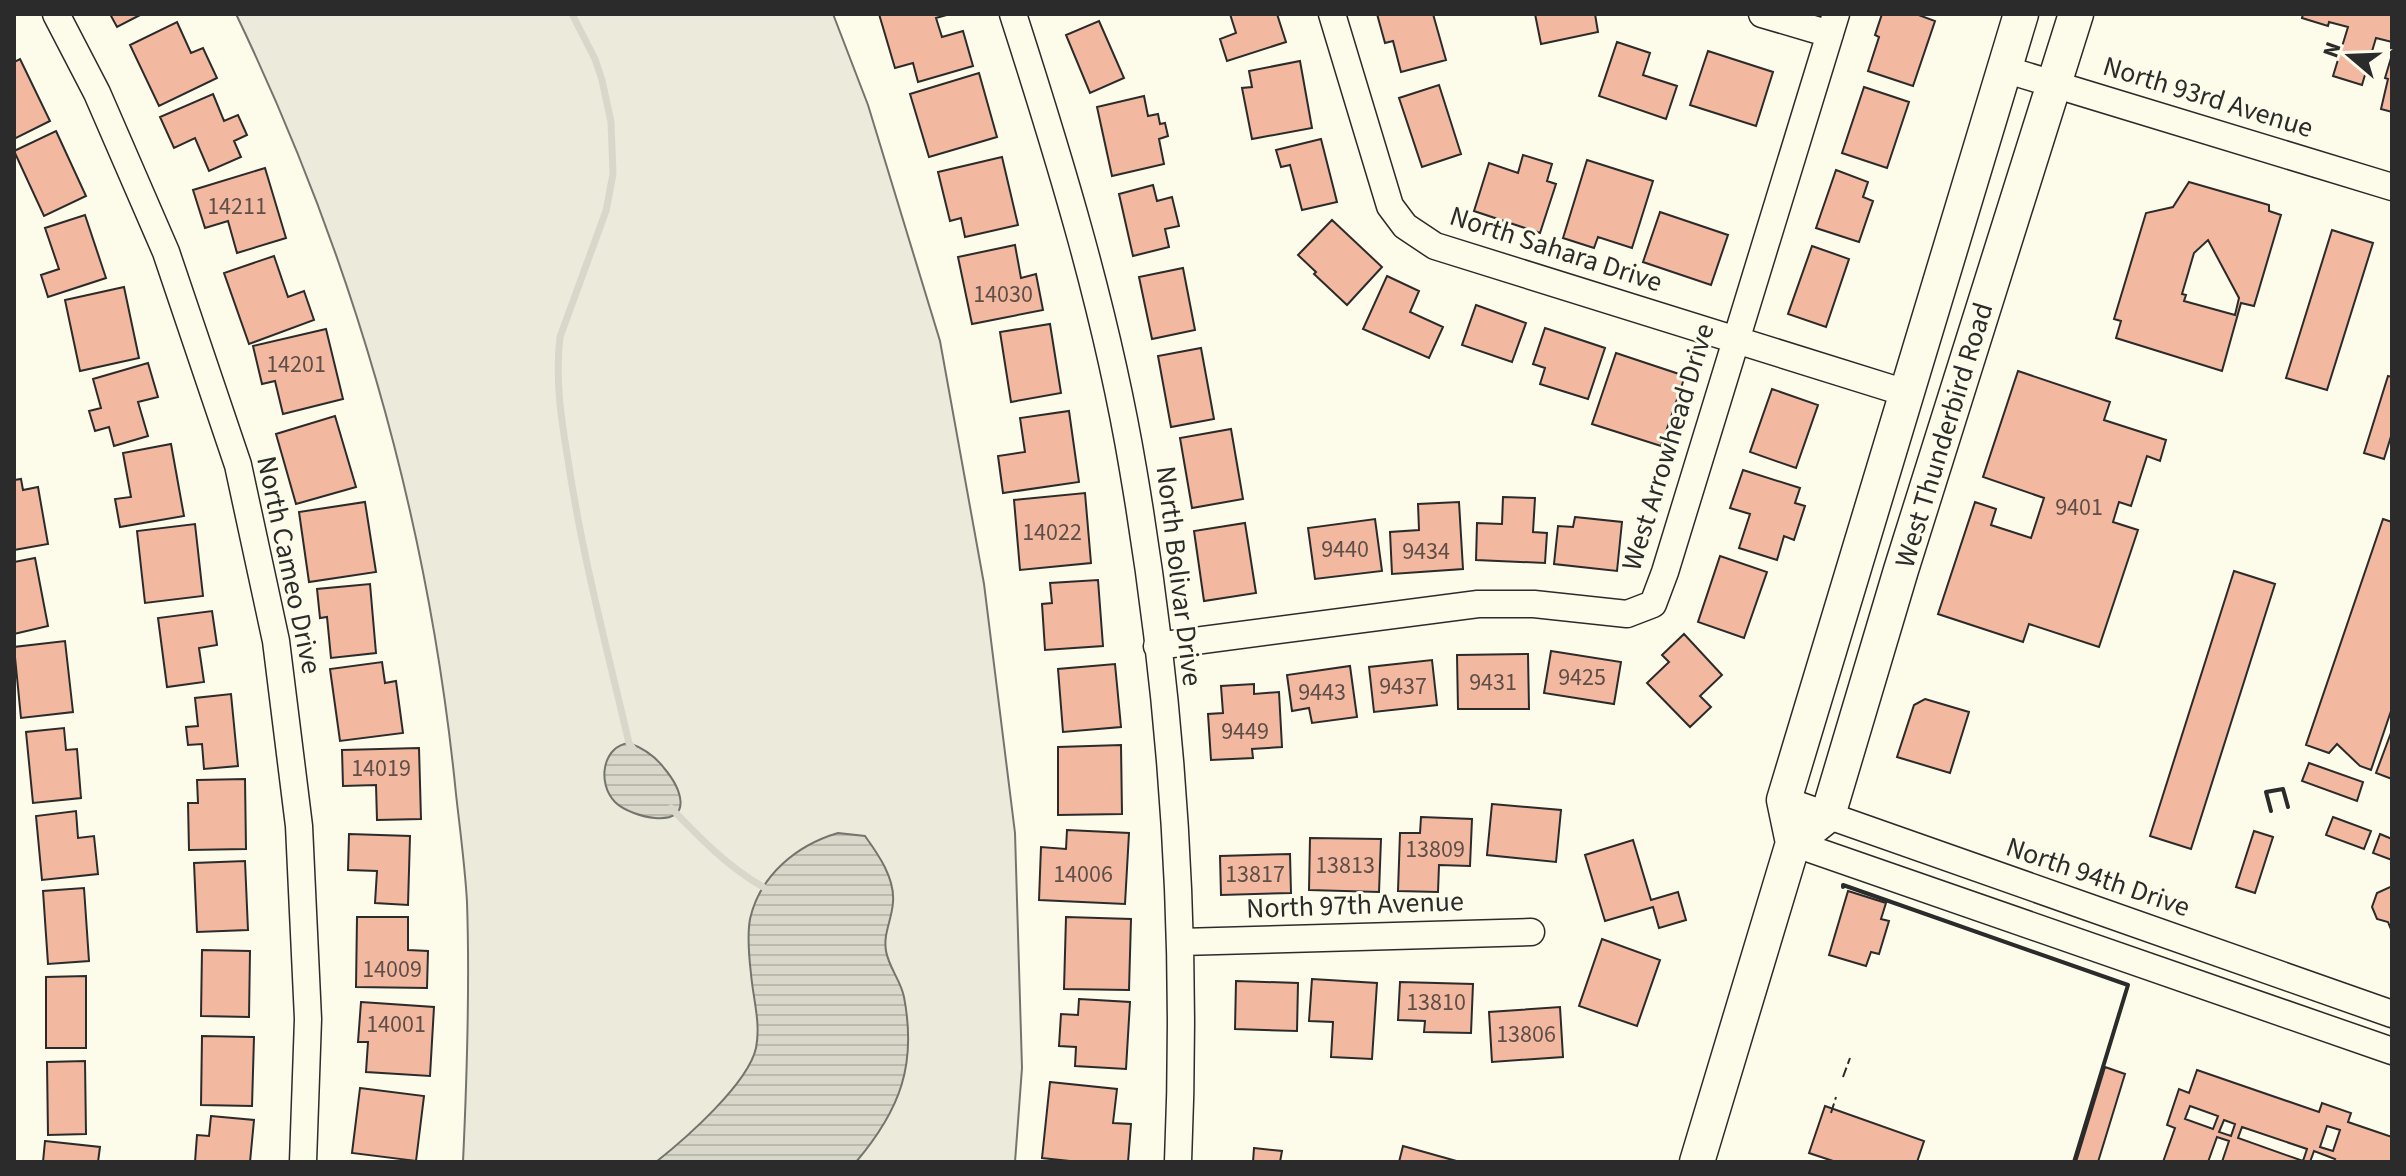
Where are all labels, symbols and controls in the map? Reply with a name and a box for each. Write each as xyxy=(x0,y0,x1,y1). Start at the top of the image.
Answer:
north arrow xyxy=(2310,16,2390,96)
text: N xyxy=(2315,38,2350,62)
street label: North 93rd Avenue xyxy=(2098,46,2318,148)
house number: 14211 xyxy=(207,189,267,224)
street label: North Sahara Drive xyxy=(1445,196,1667,302)
house number: 14030 xyxy=(973,277,1033,312)
street label: West Thunderbird Road xyxy=(1885,298,2003,572)
street label: West Arrowhead Drive xyxy=(1611,319,1725,575)
house number: 14201 xyxy=(266,347,326,382)
street label: North Cameo Drive xyxy=(246,452,332,678)
street label: North Bolivar Drive xyxy=(1146,464,1212,688)
house number: 9401 xyxy=(2055,490,2103,525)
house number: 14022 xyxy=(1022,515,1082,550)
house number: 9440 xyxy=(1321,532,1369,567)
house number: 9434 xyxy=(1402,534,1450,569)
house number: 9425 xyxy=(1558,660,1606,695)
house number: 9431 xyxy=(1469,665,1517,700)
house number: 9437 xyxy=(1379,669,1427,704)
house number: 9443 xyxy=(1298,675,1346,710)
house number: 9449 xyxy=(1221,714,1269,749)
house number: 14019 xyxy=(351,751,411,786)
street label: North 94th Drive xyxy=(2001,827,2195,927)
house number: 13809 xyxy=(1405,832,1465,867)
house number: 13813 xyxy=(1315,848,1375,883)
house number: 14006 xyxy=(1053,857,1113,892)
house number: 13817 xyxy=(1225,857,1285,892)
street label: North 97th Avenue xyxy=(1246,881,1464,929)
house number: 14009 xyxy=(362,952,422,987)
house number: 13810 xyxy=(1406,985,1466,1020)
house number: 14001 xyxy=(366,1007,426,1042)
house number: 13806 xyxy=(1496,1017,1556,1052)

